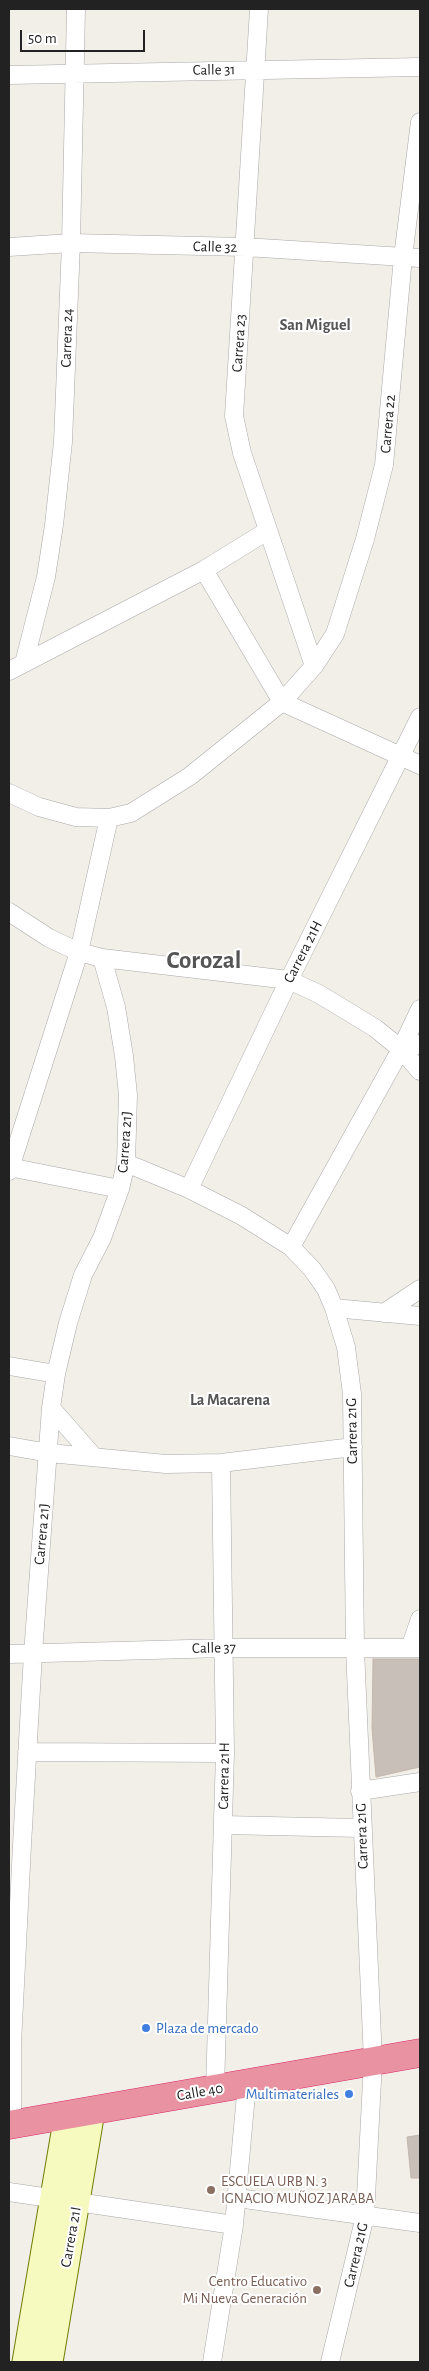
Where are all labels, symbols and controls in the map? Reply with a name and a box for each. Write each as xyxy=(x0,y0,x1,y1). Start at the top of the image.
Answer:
scale bar xyxy=(22,20,148,52)
text: 50 m xyxy=(28,31,57,46)
street label: Calle 31 xyxy=(192,61,236,79)
street label: Calle 32 xyxy=(193,238,237,256)
street label: Carrera 24 xyxy=(57,308,77,368)
street label: Carrera 23 xyxy=(228,313,250,373)
district label: San Miguel xyxy=(279,315,351,335)
street label: Carrera 22 xyxy=(376,394,400,454)
street label: Carrera 21H xyxy=(280,918,326,986)
district label: Corozal xyxy=(167,945,241,975)
street label: Carrera 21J xyxy=(114,1110,136,1174)
district label: La Macarena xyxy=(190,1390,270,1410)
street label: Carrera 21G xyxy=(342,1398,362,1464)
street label: Carrera 21J xyxy=(30,1502,54,1566)
street label: Calle 37 xyxy=(192,1639,236,1657)
street label: Carrera 21H xyxy=(214,1742,234,1810)
street label: Carrera 21G xyxy=(352,1803,372,1869)
place label: Plaza de mercado xyxy=(156,2019,259,2037)
marker: Plaza de mercado xyxy=(140,2022,152,2034)
street label: Calle 40 xyxy=(175,2079,225,2105)
place label: Multimateriales xyxy=(246,2085,339,2103)
marker: Multimateriales xyxy=(343,2088,355,2100)
place label: ESCUELA URB N. 3 IGNACIO MUÑOZ JARABA xyxy=(221,2172,374,2207)
marker: ESCUELA URB N. 3 IGNACIO MUÑOZ JARABA xyxy=(205,2184,217,2196)
street label: Carrera 21I xyxy=(57,2205,85,2269)
street label: Carrera 21G xyxy=(340,2221,372,2289)
place label: Centro Educativo Mi Nueva Generación xyxy=(183,2272,307,2307)
marker: Centro Educativo Mi Nueva Generación xyxy=(311,2284,323,2296)

